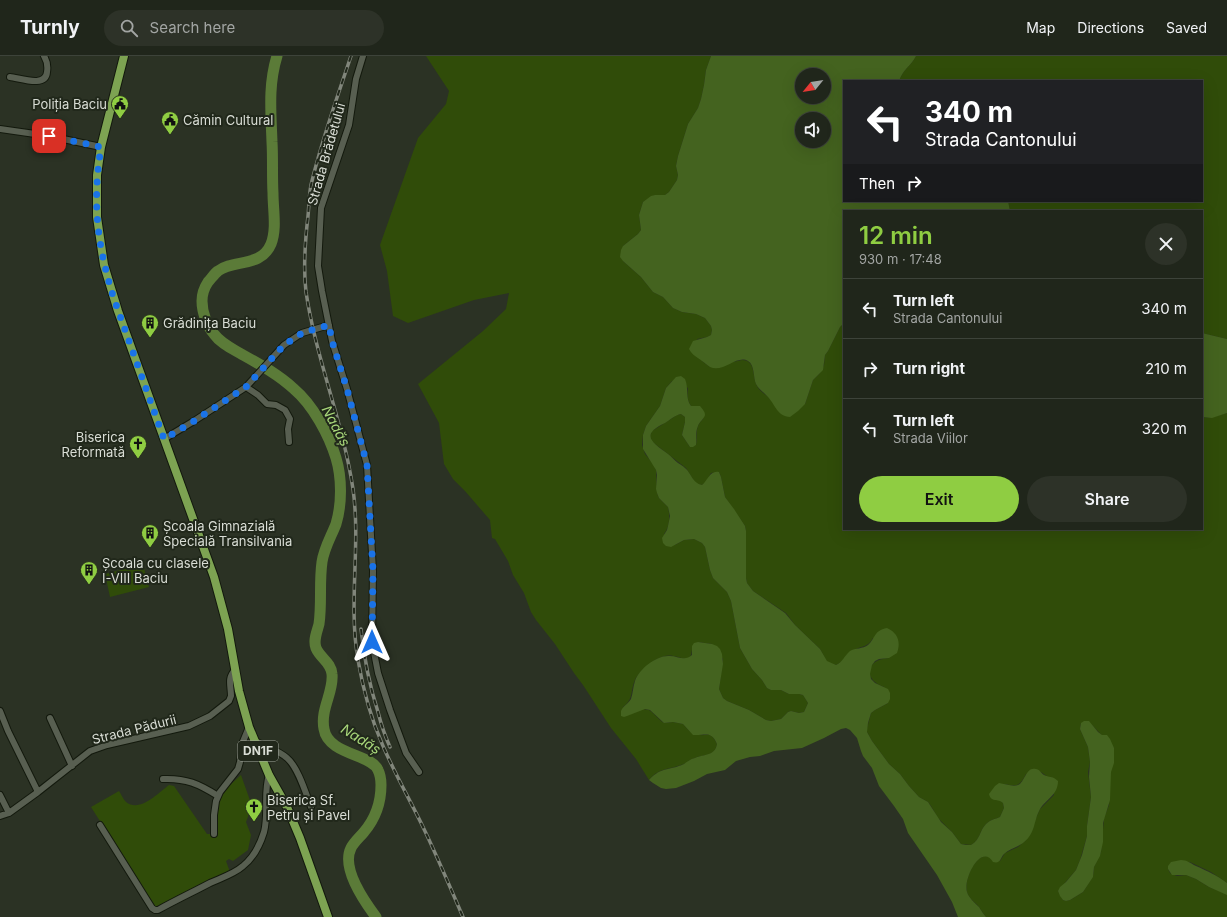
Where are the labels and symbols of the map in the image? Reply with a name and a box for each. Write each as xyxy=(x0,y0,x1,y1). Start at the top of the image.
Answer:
north arrow xyxy=(795,68,831,104)
public building icon: Poliția Baciu xyxy=(110,94,130,119)
place label: Poliția Baciu xyxy=(32,96,107,113)
street label: Strada Brădetului xyxy=(304,101,348,207)
public building icon: Cămin Cultural xyxy=(160,110,180,135)
place label: Cămin Cultural xyxy=(183,112,273,128)
pin xyxy=(32,119,66,153)
building icon: Grădinița Baciu xyxy=(140,313,160,338)
place label: Grădinița Baciu xyxy=(163,315,256,332)
water label: Nadăș xyxy=(318,402,354,450)
place label: Biserica Reformată xyxy=(62,429,125,460)
church icon: Biserica Reformată xyxy=(128,434,148,459)
place label: Școala Gimnazială Specială Transilvania xyxy=(163,518,292,549)
building icon: Școala Gimnazială Specială Transilvania xyxy=(140,523,160,548)
place label: Școala cu clasele I-VIII Baciu xyxy=(102,555,209,586)
building icon: Școala cu clasele I-VIII Baciu xyxy=(79,560,99,585)
position arrow xyxy=(351,621,393,663)
street label: Strada Pădurii xyxy=(90,711,178,747)
water label: Nadăș xyxy=(338,720,384,758)
road number: DN1F xyxy=(238,741,278,761)
place label: Biserica Sf. Petru și Pavel xyxy=(267,792,350,823)
church icon: Biserica Sf. Petru și Pavel xyxy=(244,797,264,822)

